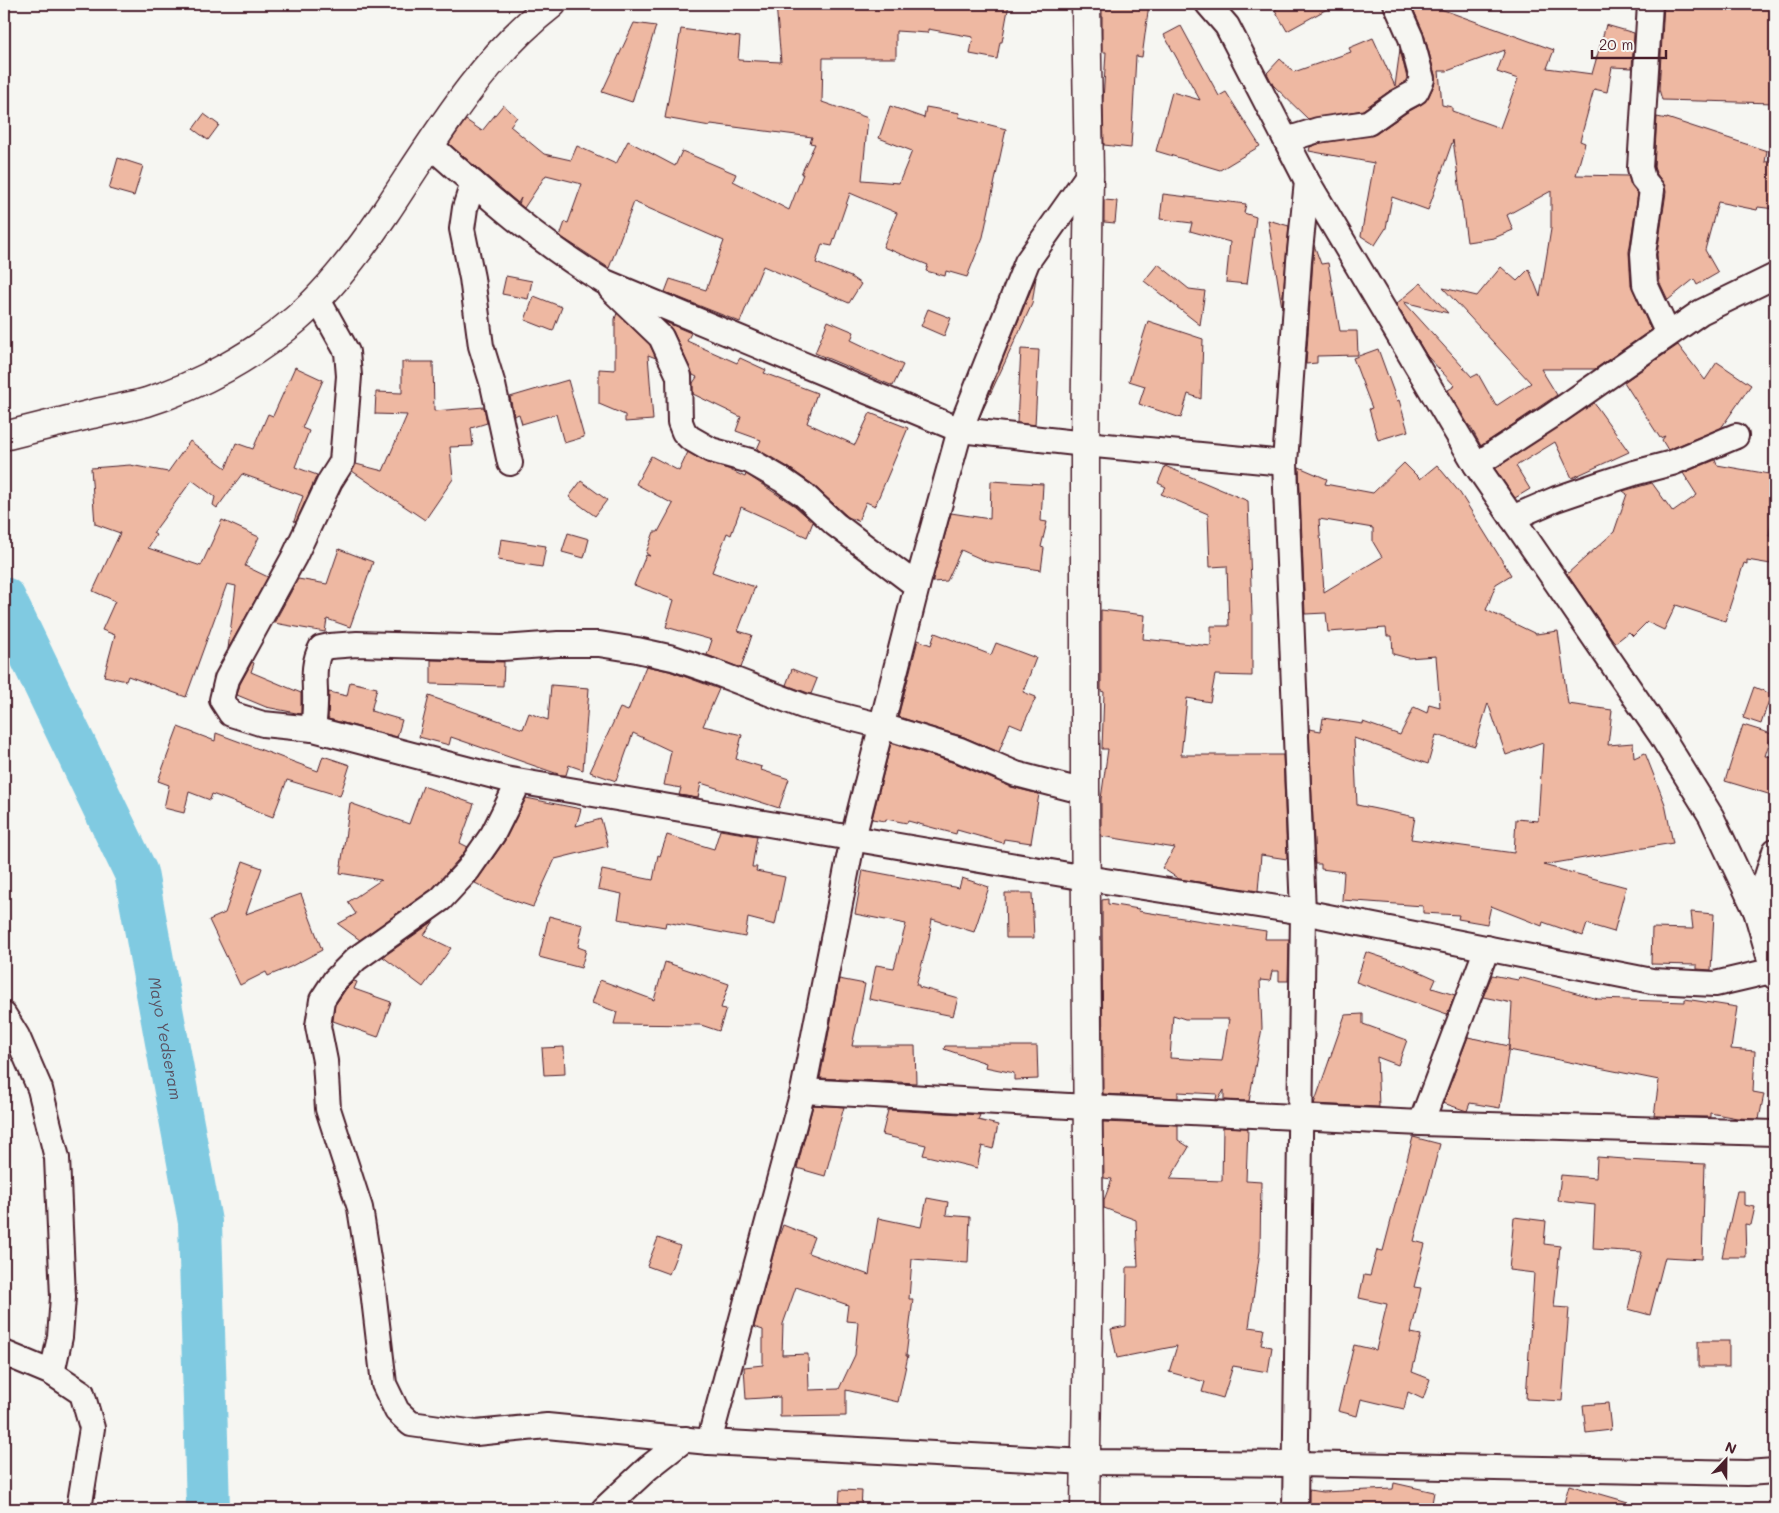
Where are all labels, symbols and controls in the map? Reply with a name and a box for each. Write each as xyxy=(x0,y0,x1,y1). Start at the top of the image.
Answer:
scale bar xyxy=(1592,28,1665,60)
text: 20 m xyxy=(1599,34,1633,54)
water label: Mayo Yedseram xyxy=(145,975,188,1101)
north arrow xyxy=(1702,1436,1752,1486)
text: N xyxy=(1723,1437,1740,1458)

